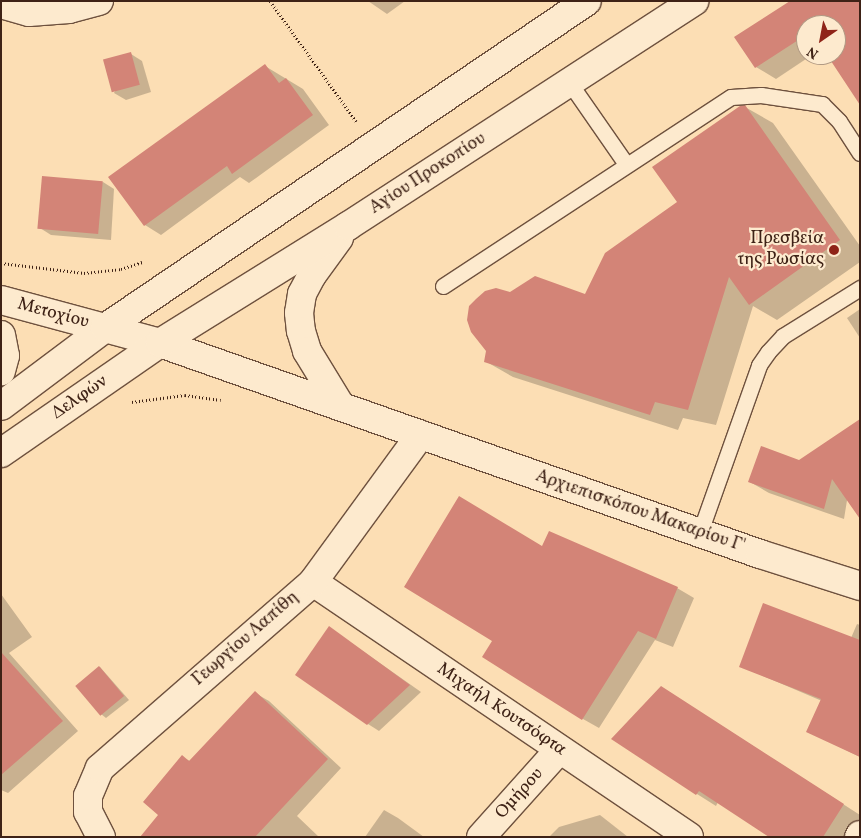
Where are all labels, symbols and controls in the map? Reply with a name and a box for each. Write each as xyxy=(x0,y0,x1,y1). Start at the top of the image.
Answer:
north arrow xyxy=(796,15,846,65)
text: N xyxy=(804,41,823,63)
street label: Αγίου Προκοπίου xyxy=(366,128,490,220)
place label: Πρεσβεία της Ρωσίας xyxy=(737,229,824,272)
marker: Πρεσβεία της Ρωσίας xyxy=(828,244,840,256)
street label: Μετοχίου xyxy=(15,294,91,334)
street label: Δελφών xyxy=(48,371,112,425)
street label: Αρχιεπισκόπου Μακαρίου Γ' xyxy=(532,466,748,558)
street label: Γεωργίου Λαπίθη xyxy=(188,587,304,691)
street label: Μιχαήλ Κουτσόφτα xyxy=(432,659,570,761)
street label: Ομήρου xyxy=(491,764,549,824)

